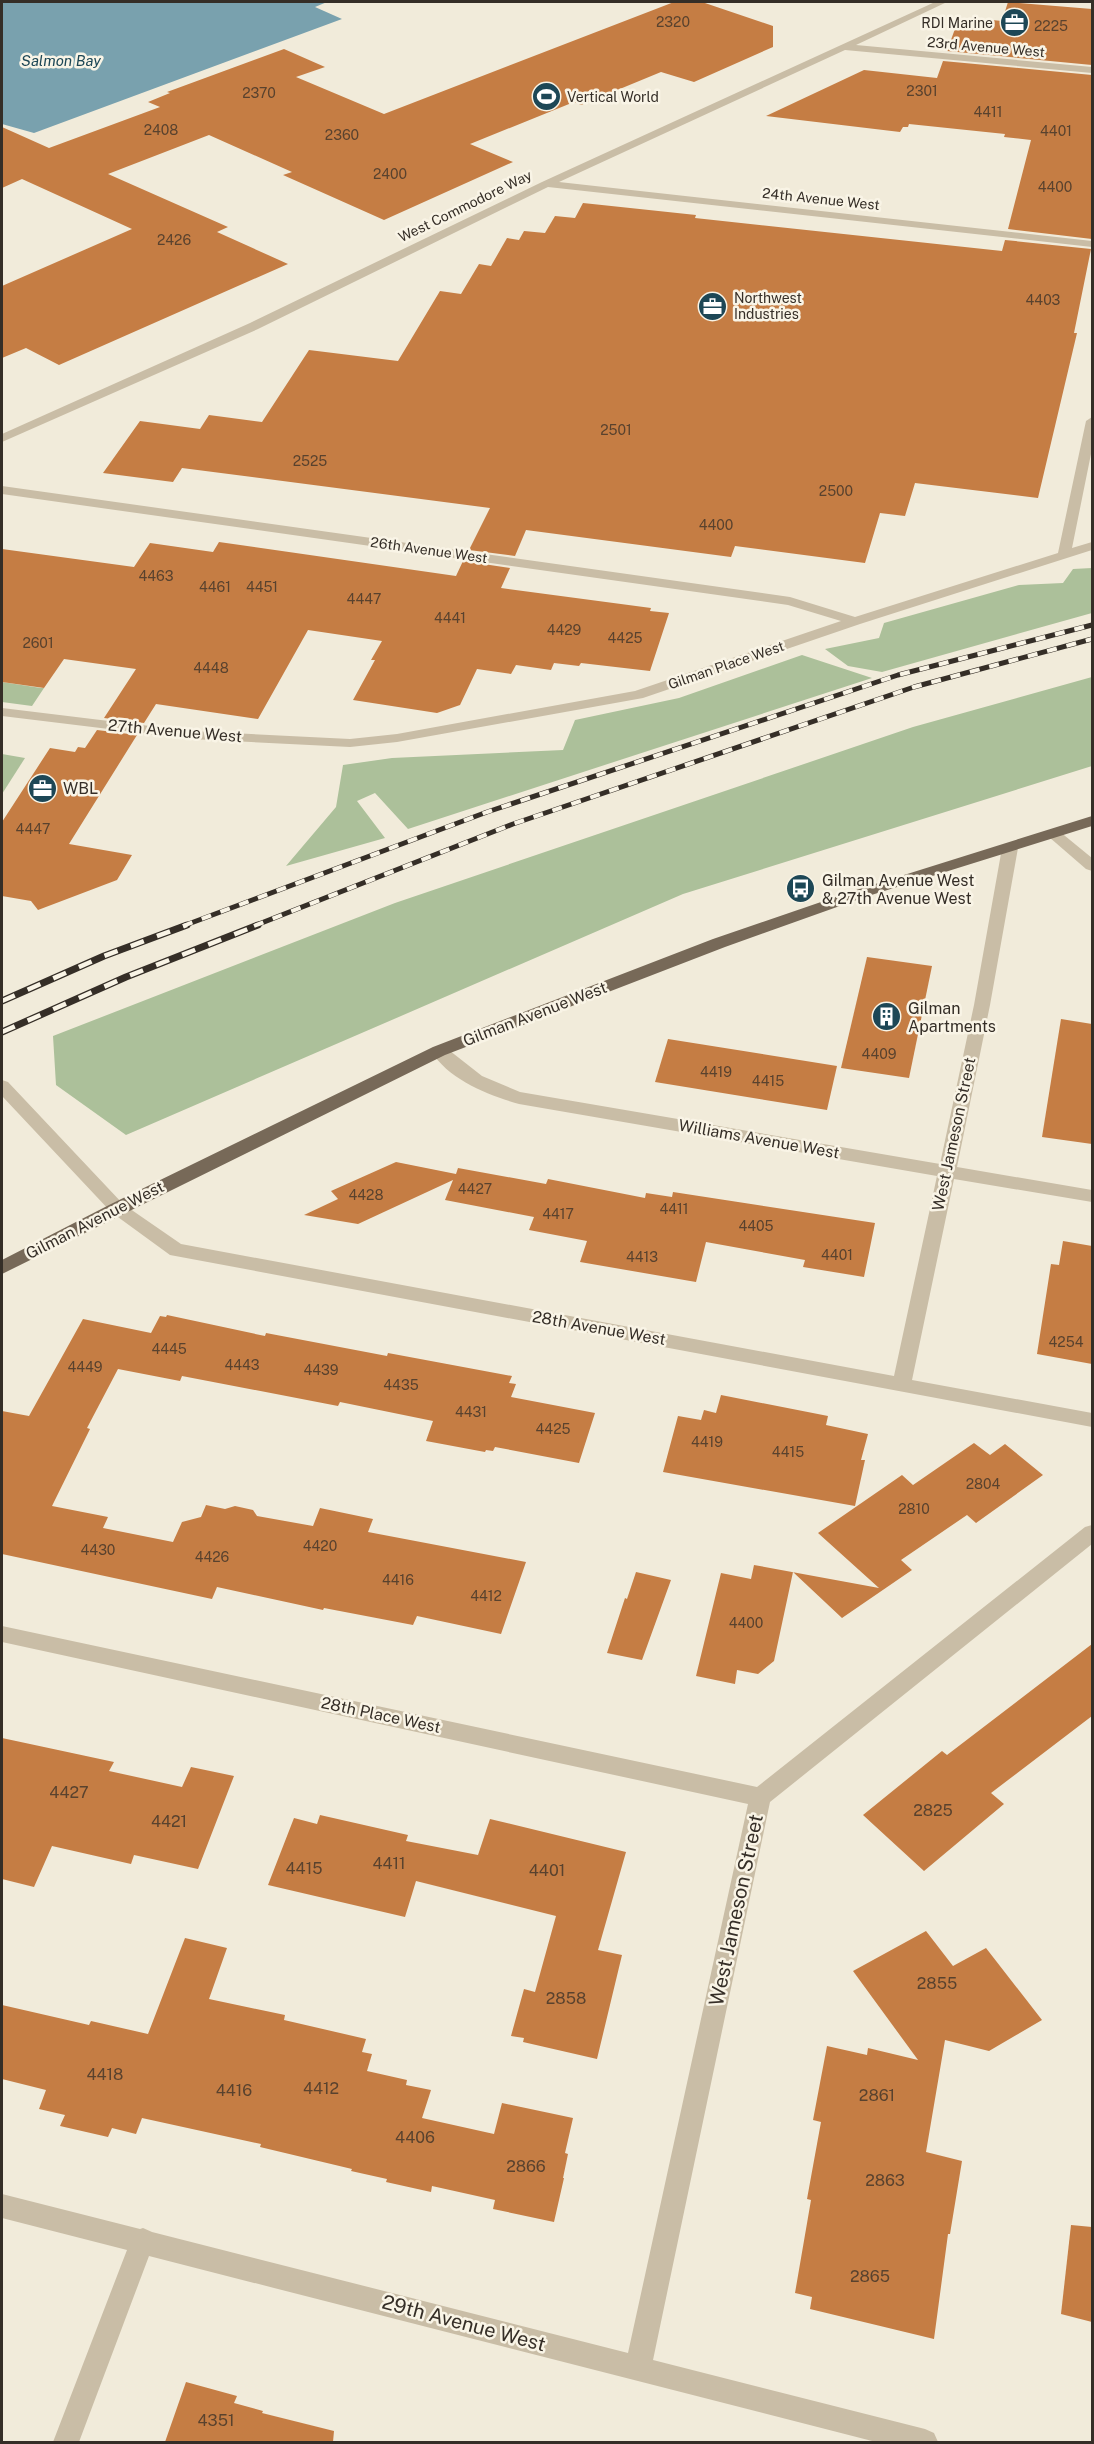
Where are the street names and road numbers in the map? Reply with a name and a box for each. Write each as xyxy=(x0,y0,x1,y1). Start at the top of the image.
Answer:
street label: 23rd Avenue West xyxy=(926,34,1046,60)
street label: West Commodore Way xyxy=(396,167,535,245)
street label: 24th Avenue West xyxy=(761,185,881,213)
street label: 26th Avenue West xyxy=(369,534,489,566)
street label: Gilman Place West xyxy=(666,638,786,692)
street label: 27th Avenue West xyxy=(107,716,243,746)
street label: Gilman Avenue West xyxy=(460,978,610,1050)
street label: West Jameson Street xyxy=(928,1055,980,1213)
street label: Williams Avenue West xyxy=(677,1115,841,1163)
street label: Gilman Avenue West xyxy=(23,1177,167,1263)
street label: 28th Avenue West xyxy=(531,1307,667,1349)
street label: 28th Place West xyxy=(319,1693,443,1737)
street label: West Jameson Street xyxy=(704,1812,768,2008)
street label: 29th Avenue West xyxy=(379,2290,549,2356)

